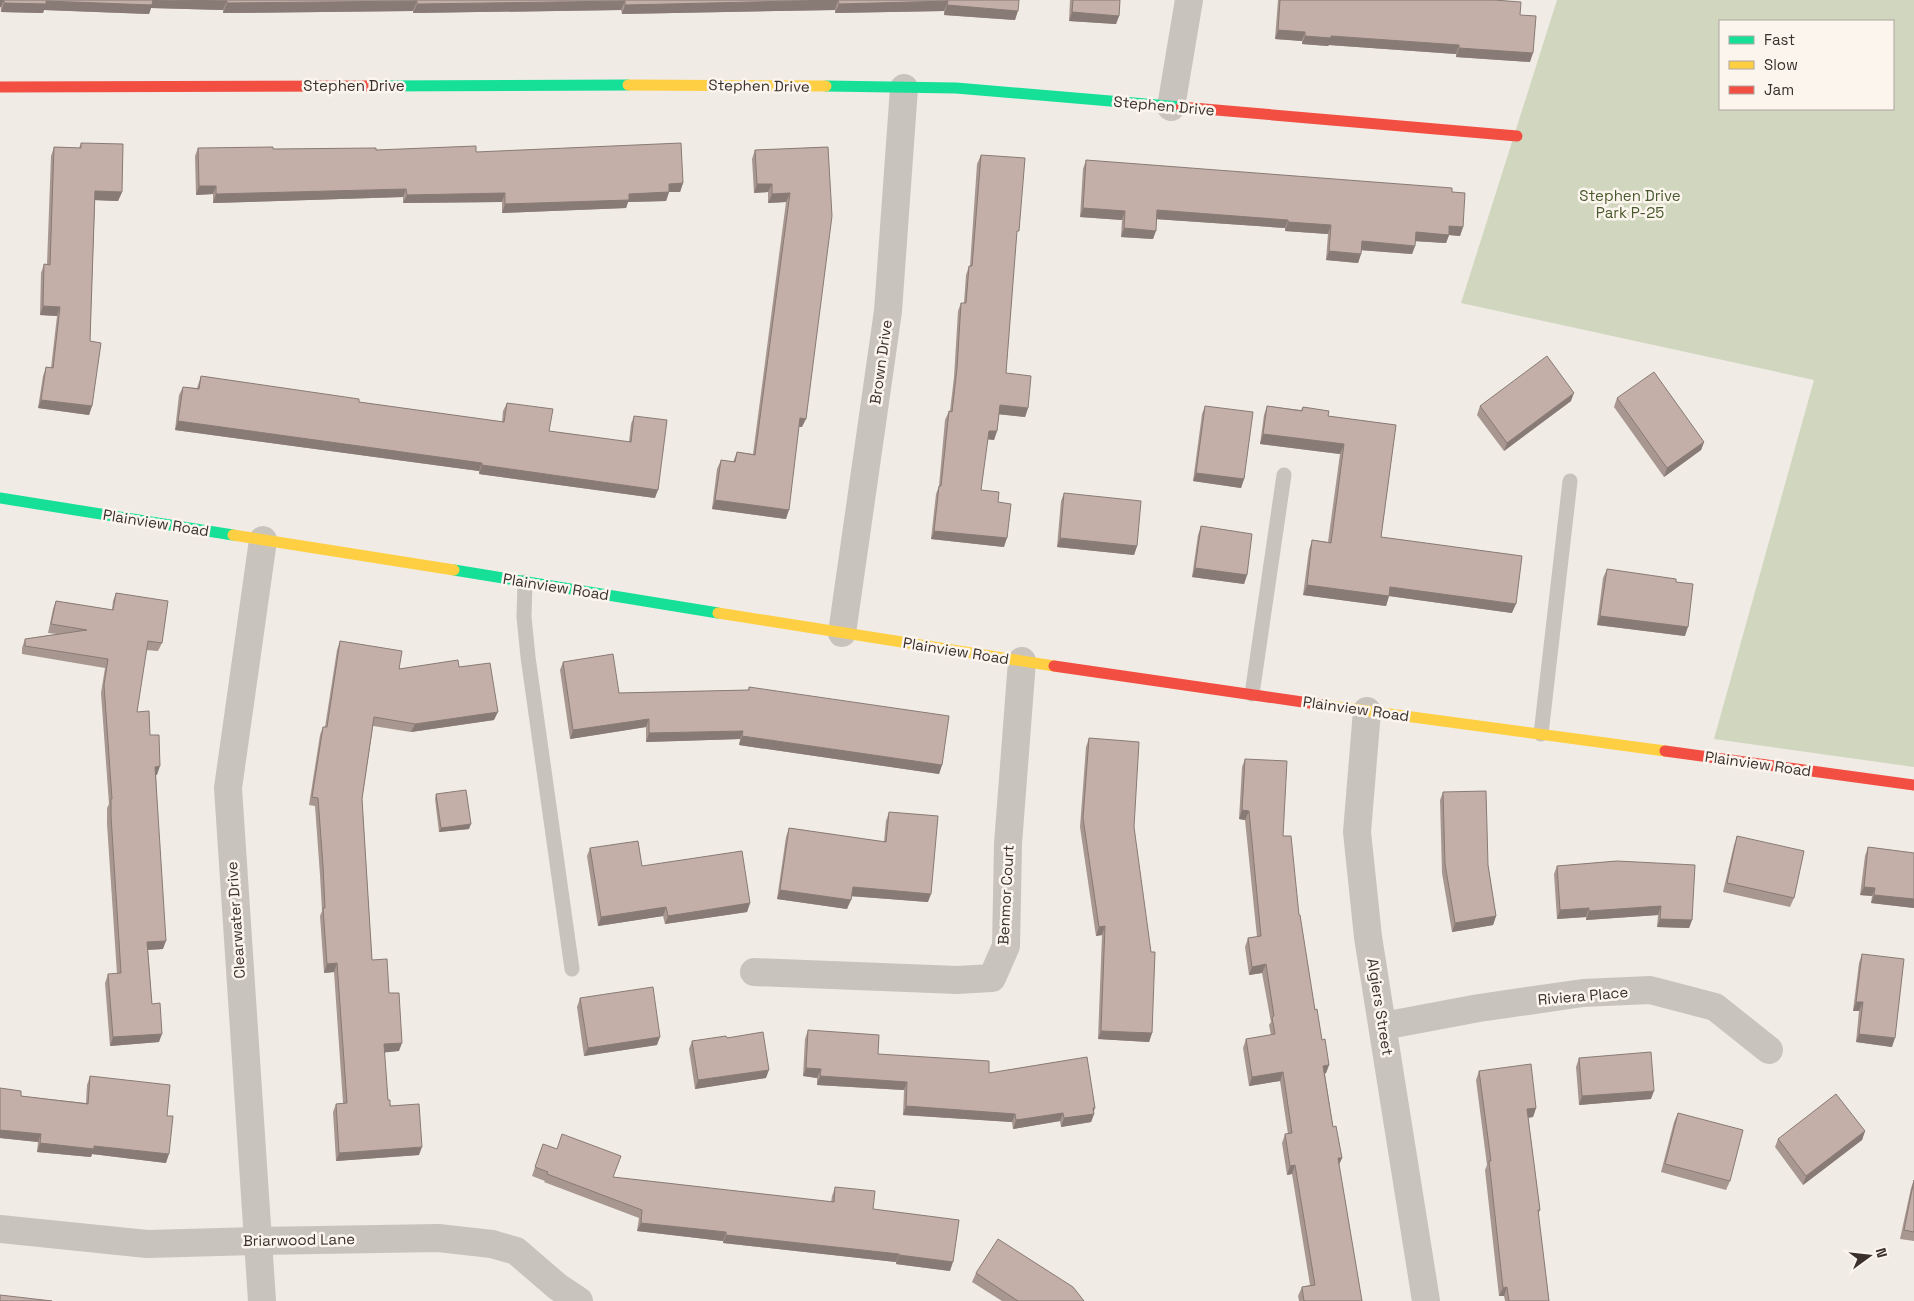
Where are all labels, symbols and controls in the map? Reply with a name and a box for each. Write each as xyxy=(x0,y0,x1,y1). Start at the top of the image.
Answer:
legend xyxy=(1719,20,1894,110)
text: Fast xyxy=(1764,30,1795,49)
text: Slow xyxy=(1764,55,1798,74)
street label: Stephen Drive xyxy=(708,75,810,96)
street label: Stephen Drive xyxy=(303,76,405,95)
text: Jam xyxy=(1764,80,1794,99)
street label: Stephen Drive xyxy=(1113,92,1216,119)
park label: Stephen Drive Park P-25 xyxy=(1579,186,1681,222)
street label: Brown Drive xyxy=(865,318,896,406)
street label: Plainview Road xyxy=(102,505,210,540)
street label: Plainview Road xyxy=(502,569,610,604)
street label: Plainview Road xyxy=(902,633,1010,668)
street label: Plainview Road xyxy=(1302,692,1410,725)
street label: Plainview Road xyxy=(1704,747,1812,780)
street label: Benmor Court xyxy=(993,844,1018,946)
street label: Clearwater Drive xyxy=(222,861,249,979)
street label: Algiers Street xyxy=(1363,957,1398,1057)
street label: Riviera Place xyxy=(1537,982,1629,1009)
street label: Briarwood Lane xyxy=(243,1229,355,1250)
north arrow xyxy=(1844,1231,1894,1281)
text: N xyxy=(1872,1246,1891,1260)

